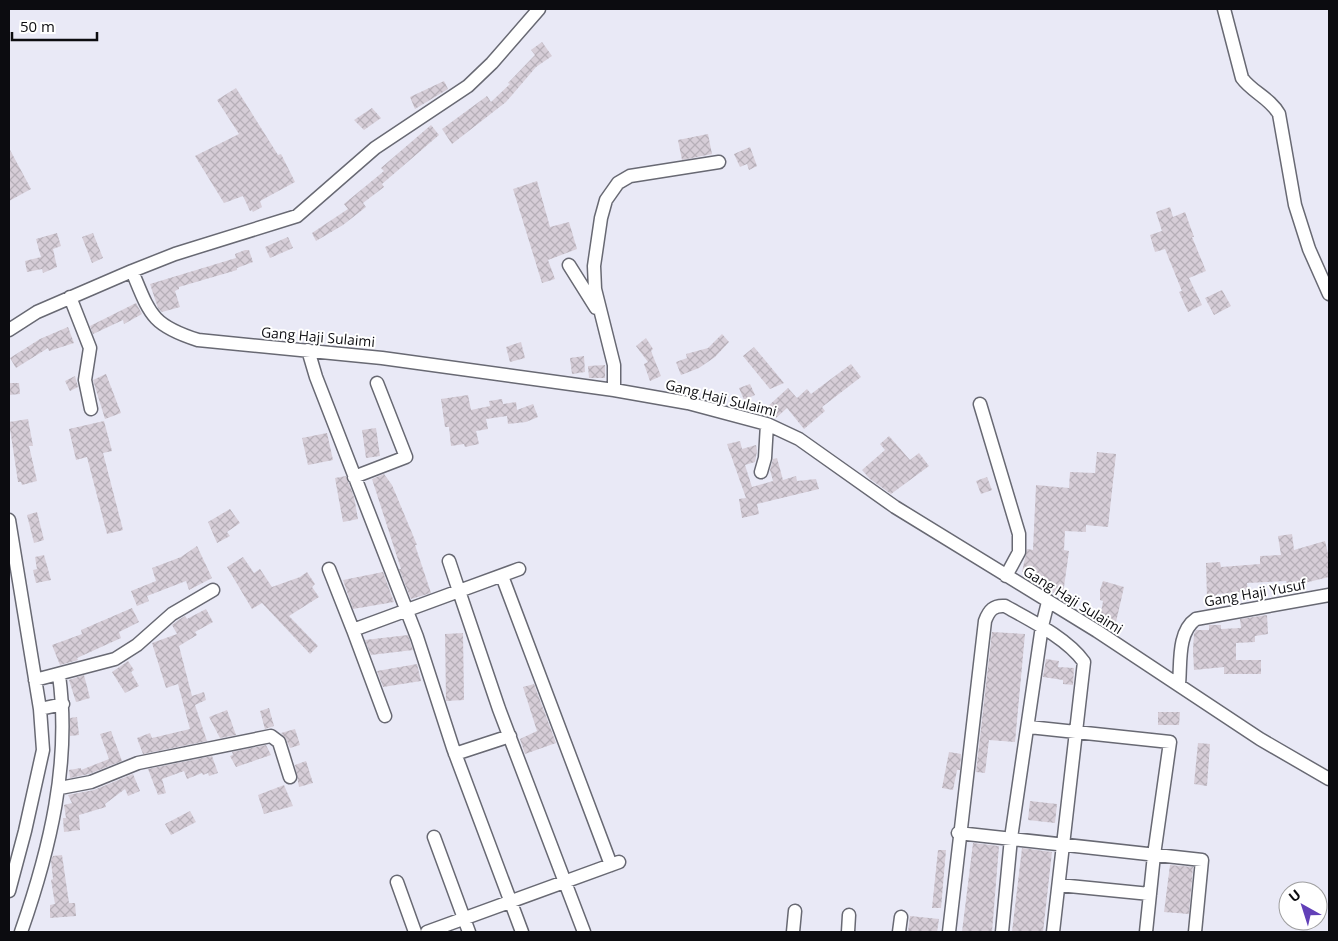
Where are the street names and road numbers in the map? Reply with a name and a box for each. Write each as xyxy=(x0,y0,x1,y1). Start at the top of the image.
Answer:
street label: Gang Haji Sulaimi xyxy=(260,322,376,351)
street label: Gang Haji Sulaimi xyxy=(663,374,779,421)
street label: Gang Haji Sulaimi xyxy=(1020,561,1127,638)
street label: Gang Haji Yusuf xyxy=(1203,574,1309,611)

